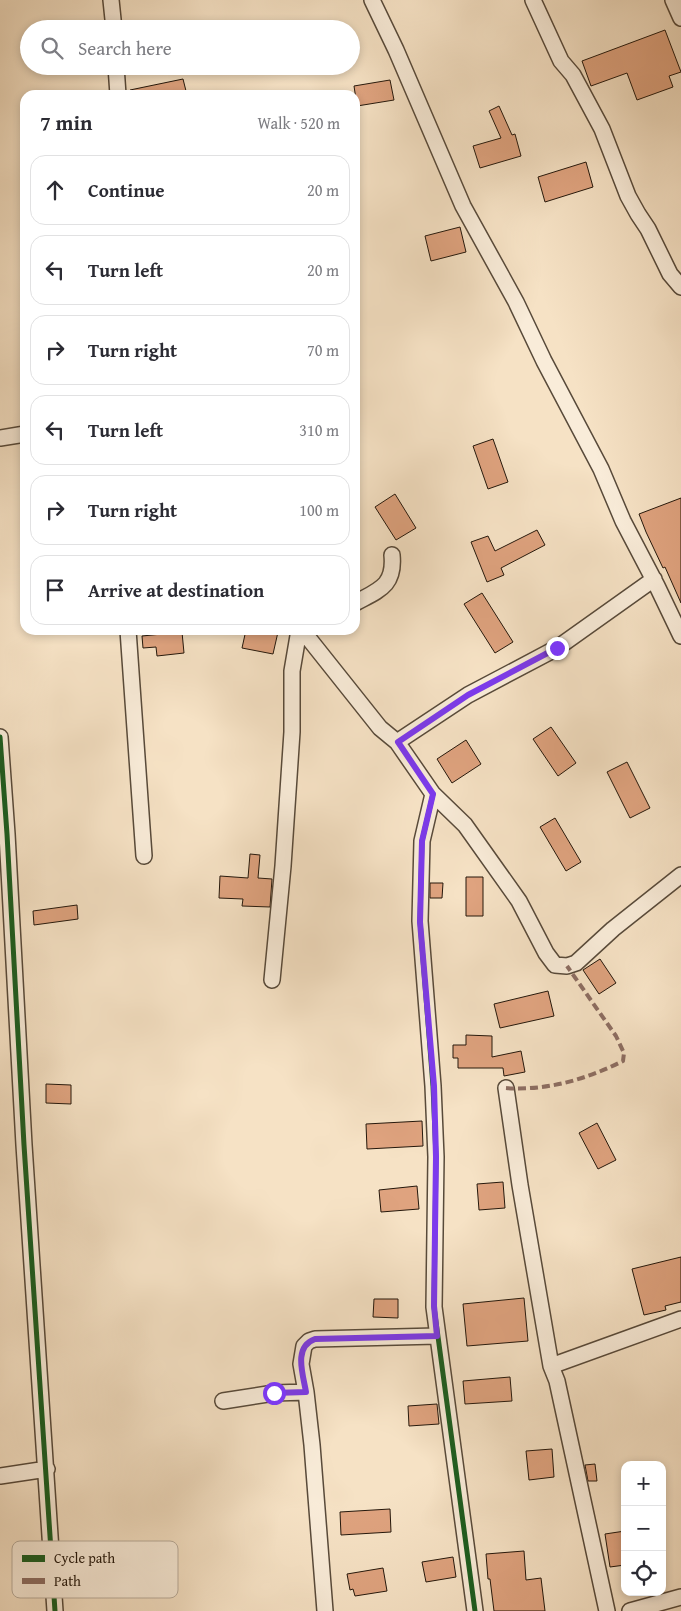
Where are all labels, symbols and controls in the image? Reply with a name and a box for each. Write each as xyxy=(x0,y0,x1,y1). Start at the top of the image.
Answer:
search box xyxy=(20,20,360,75)
icon: search xyxy=(38,34,66,62)
text: Search here xyxy=(78,34,172,62)
text: 7 min xyxy=(40,107,92,138)
text: Walk · 520 m xyxy=(257,111,340,135)
icon: ahead xyxy=(41,176,69,204)
text: Continue xyxy=(88,176,165,204)
text: 20 m xyxy=(307,178,339,202)
icon: left xyxy=(41,256,69,284)
text: Turn left xyxy=(88,256,163,284)
text: 20 m xyxy=(307,258,339,282)
icon: right xyxy=(41,336,69,364)
text: Turn right xyxy=(88,336,177,364)
text: 70 m xyxy=(307,338,339,362)
icon: left xyxy=(41,416,69,444)
text: Turn left xyxy=(88,416,163,444)
text: 310 m xyxy=(299,418,339,442)
icon: right xyxy=(41,496,69,524)
text: Turn right xyxy=(88,496,177,524)
text: 100 m xyxy=(299,498,339,522)
icon: arrive xyxy=(41,576,69,604)
text: Arrive at destination xyxy=(88,576,264,604)
route end xyxy=(546,637,569,660)
route start xyxy=(263,1382,286,1405)
map controls xyxy=(621,1461,666,1596)
button: + xyxy=(621,1461,666,1506)
button: − xyxy=(621,1506,666,1551)
legend xyxy=(12,1541,178,1598)
text: Cycle path xyxy=(54,1548,115,1568)
button: locate xyxy=(621,1551,666,1596)
text: Path xyxy=(54,1571,81,1591)

